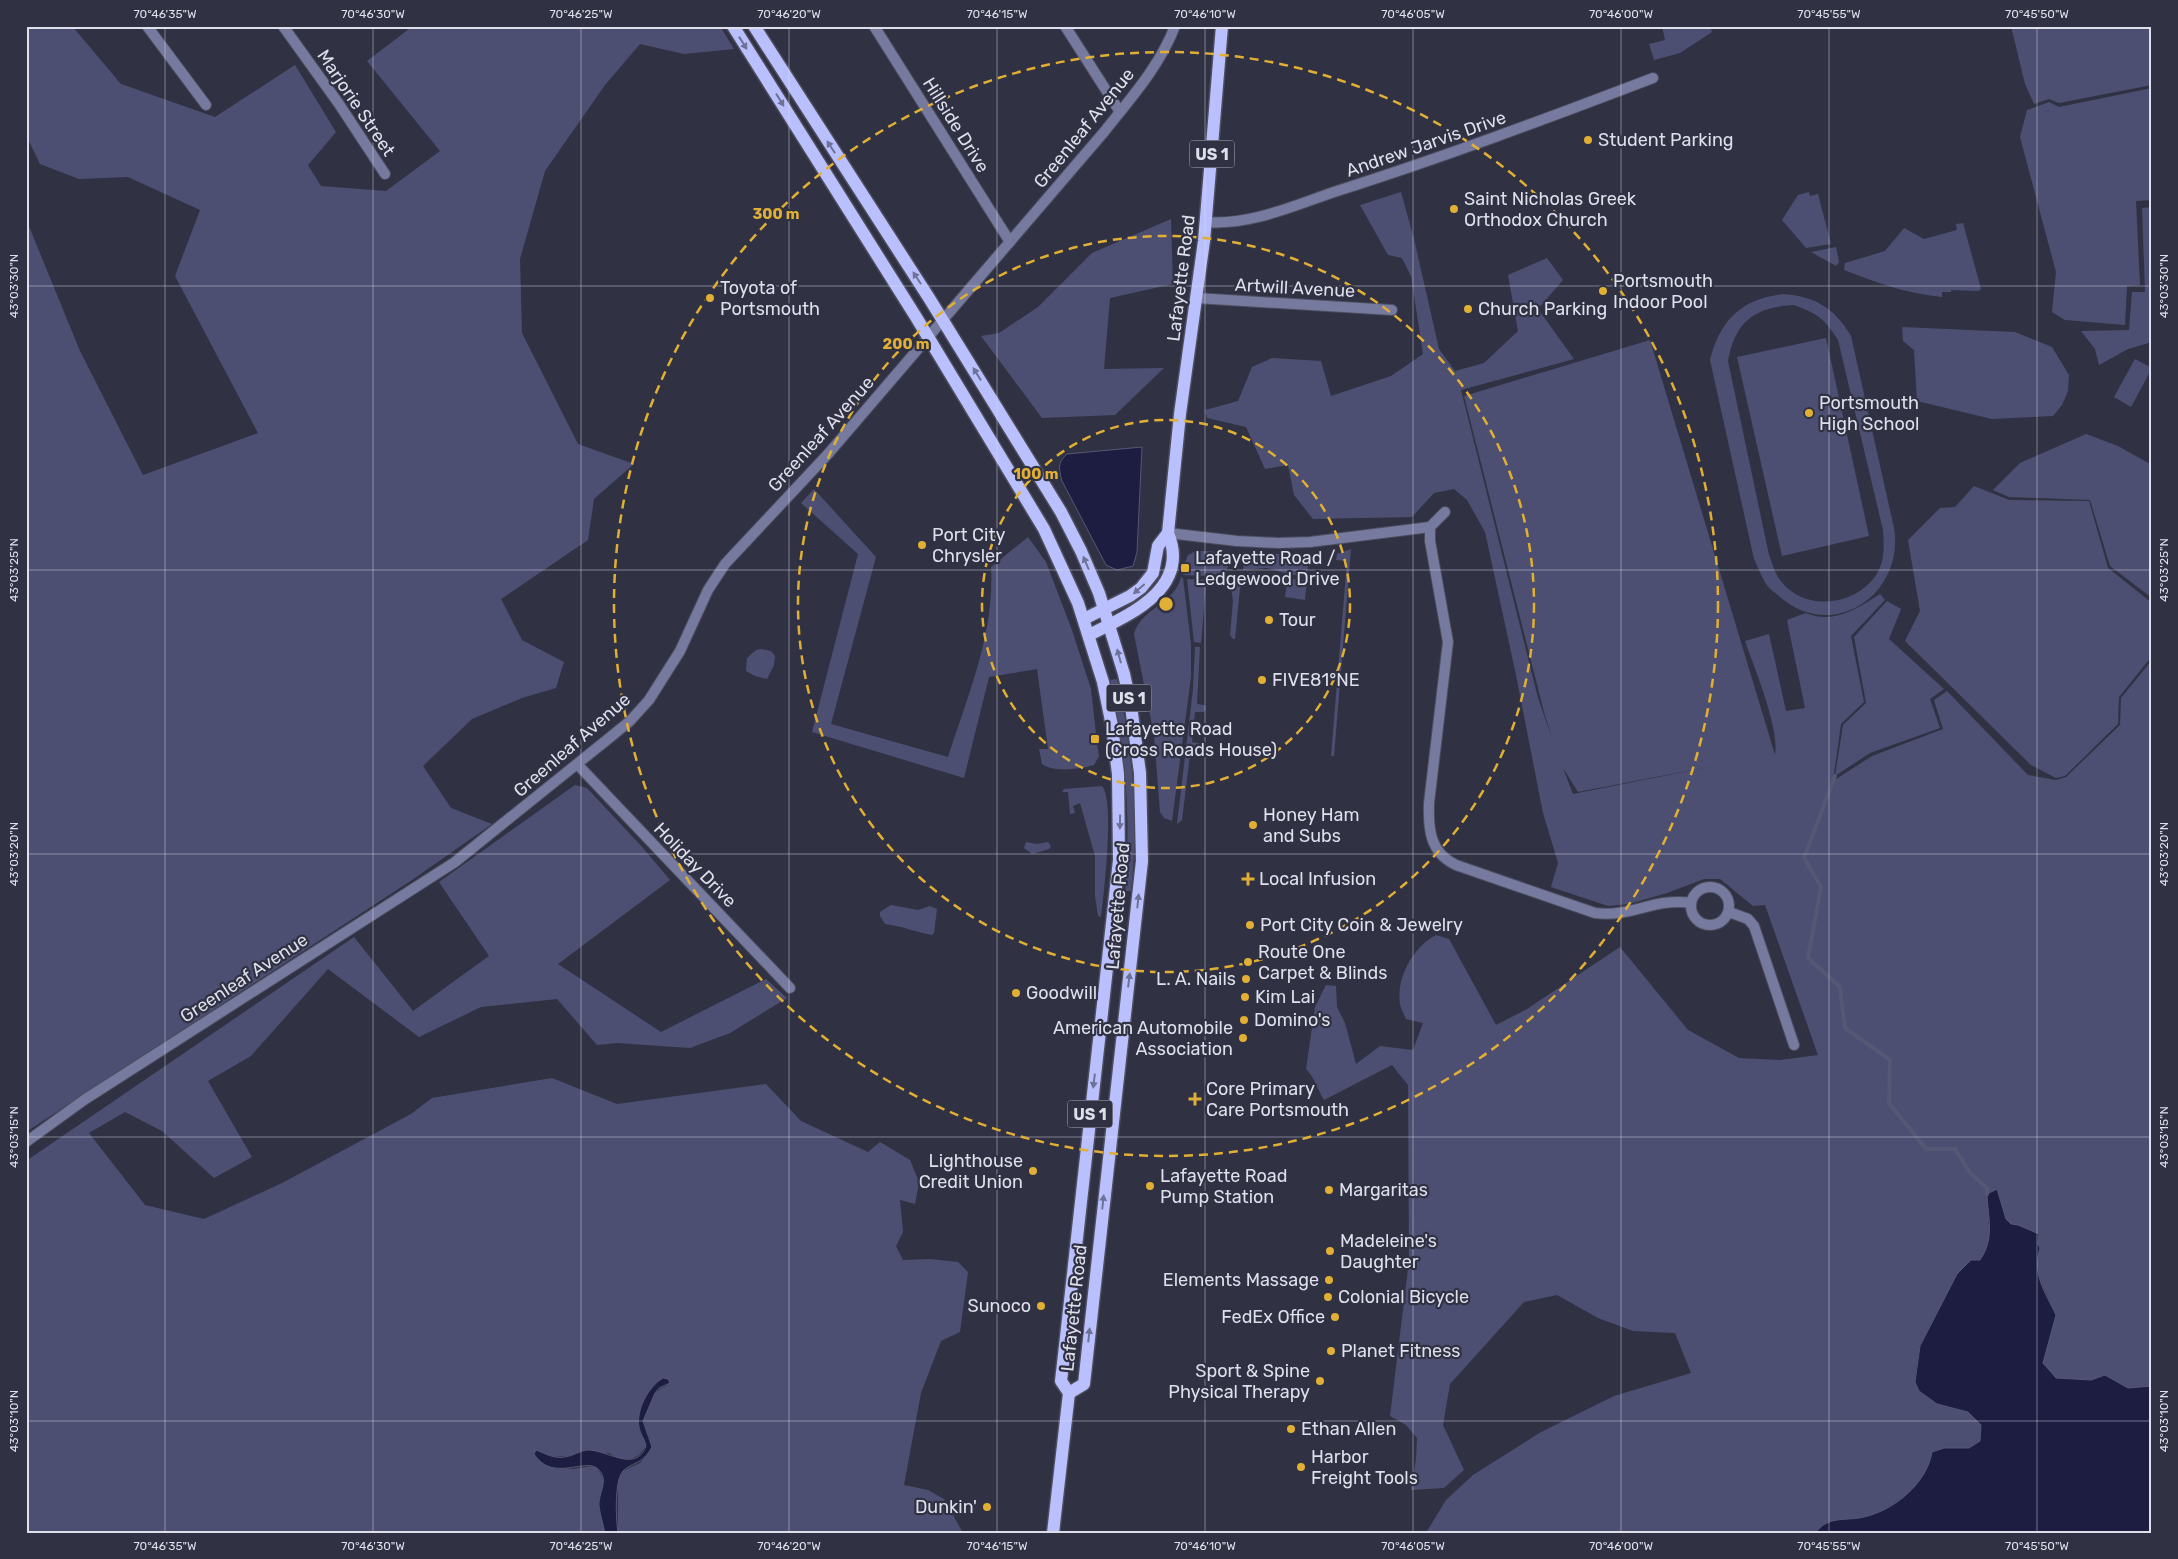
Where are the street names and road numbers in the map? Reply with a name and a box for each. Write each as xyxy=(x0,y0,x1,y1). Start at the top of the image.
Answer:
street label: Marjorie Street xyxy=(312,46,400,160)
street label: Greenleaf Avenue xyxy=(1029,64,1139,192)
street label: Hillside Drive xyxy=(918,73,994,177)
street label: Andrew Jarvis Drive xyxy=(1343,106,1509,182)
road number: US 1 xyxy=(1190,140,1234,168)
street label: Lafayette Road xyxy=(1162,213,1200,343)
street label: Artwill Avenue xyxy=(1234,274,1356,302)
street label: Greenleaf Avenue xyxy=(763,372,879,496)
road number: US 1 xyxy=(1106,684,1152,711)
street label: Greenleaf Avenue xyxy=(509,688,635,802)
street label: Holiday Drive xyxy=(649,818,741,912)
street label: Lafayette Road xyxy=(1101,842,1135,970)
street label: Greenleaf Avenue xyxy=(176,929,312,1027)
road number: US 1 xyxy=(1068,1100,1112,1128)
street label: Lafayette Road xyxy=(1056,1244,1092,1372)

